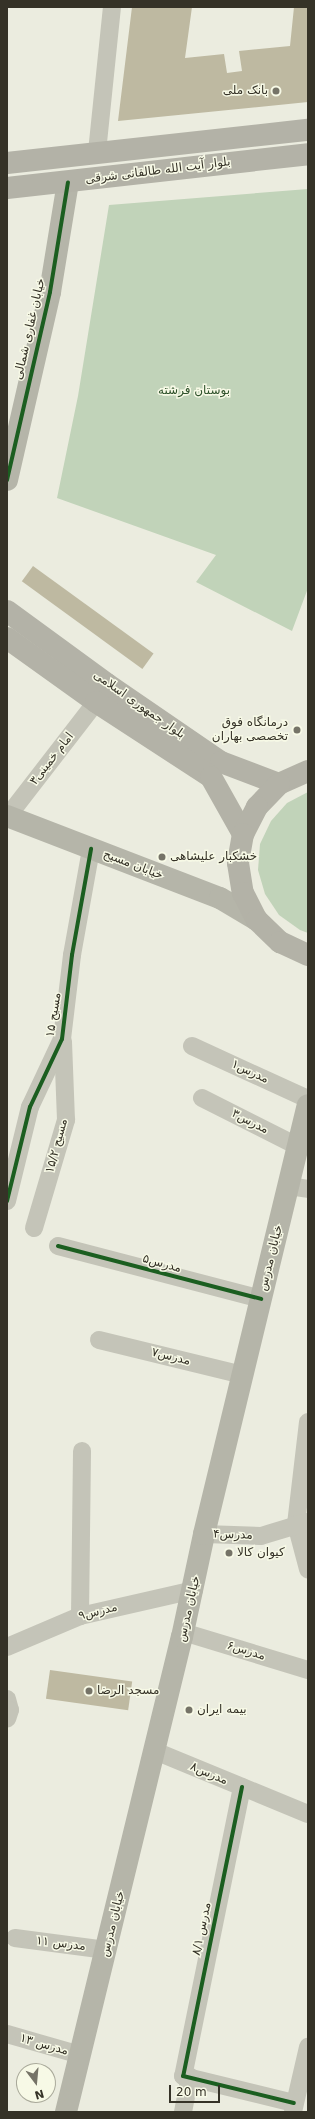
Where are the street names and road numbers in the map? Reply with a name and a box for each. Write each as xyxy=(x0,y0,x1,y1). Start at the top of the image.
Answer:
street label: بلوار آیت الله طالقانی شرقی xyxy=(85,155,231,187)
street label: خیابان غفاری شمالی xyxy=(11,277,49,381)
street label: بلوار جمهوری اسلامی xyxy=(90,668,188,742)
street label: امام خمینی۳ xyxy=(27,730,77,788)
street label: خیابان مسیح xyxy=(101,847,165,883)
street label: مسیح ۱۵ xyxy=(43,992,65,1038)
street label: مدرس۱ xyxy=(229,1057,271,1087)
street label: مدرس۳ xyxy=(229,1107,271,1137)
street label: مسیح ۱۵/۲ xyxy=(43,1117,71,1175)
street label: خیابان مدرس xyxy=(256,1224,286,1292)
street label: مدرس۵ xyxy=(141,1252,183,1276)
street label: مدرس۷ xyxy=(150,1345,192,1369)
street label: مدرس۴ xyxy=(213,1527,253,1543)
street label: خیابان مدرس xyxy=(174,1575,204,1643)
street label: مدرس۹ xyxy=(77,1600,119,1624)
street label: مدرس۶ xyxy=(225,1638,267,1664)
street label: مدرس۸ xyxy=(188,1760,230,1788)
street label: خیابان مدرس xyxy=(98,1890,128,1958)
street label: مدرس ۸/۱ xyxy=(189,1901,215,1957)
street label: مدرس ۱۱ xyxy=(35,1934,87,1954)
street label: مدرس ۱۳ xyxy=(18,2031,70,2059)

